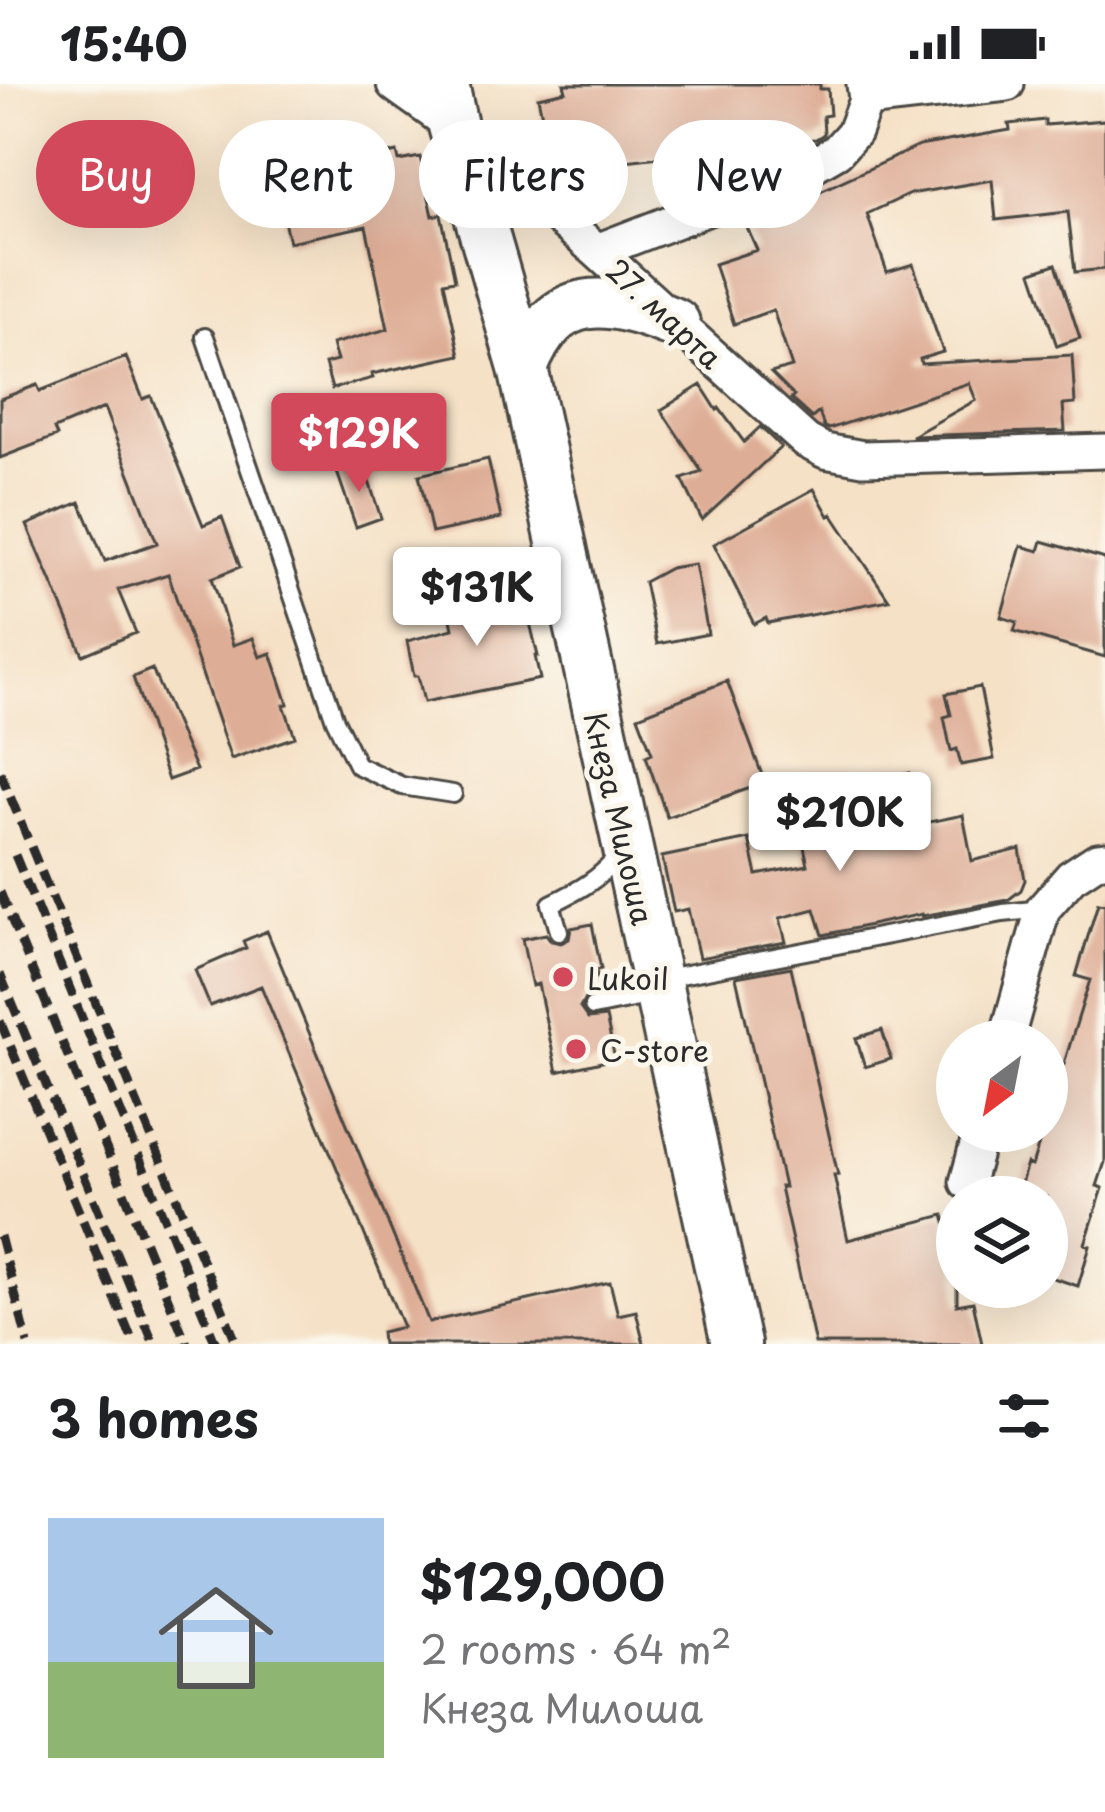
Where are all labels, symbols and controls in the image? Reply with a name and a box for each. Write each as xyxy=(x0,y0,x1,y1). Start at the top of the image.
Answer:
text: 15:40 xyxy=(60,8,188,76)
chip: Buy xyxy=(36,120,195,228)
chip: Rent xyxy=(219,120,395,228)
chip: Filters xyxy=(419,120,628,228)
chip: New xyxy=(652,120,824,228)
street label: 27. марта xyxy=(597,247,733,379)
pin: $129K xyxy=(275,393,443,495)
text: $129K xyxy=(298,402,420,461)
pin: $131K xyxy=(393,547,561,649)
text: $131K xyxy=(420,556,534,615)
street label: Кнеза Милоша xyxy=(574,707,667,930)
pin: $210K xyxy=(756,772,924,874)
text: $210K xyxy=(776,781,904,840)
place label: Lukoil xyxy=(587,955,669,1000)
marker: Lukoil xyxy=(550,964,576,990)
north arrow xyxy=(936,1020,1068,1152)
map controls xyxy=(936,1020,1068,1308)
place label: C-store xyxy=(600,1027,709,1072)
marker: C-store xyxy=(563,1036,589,1062)
button: layers xyxy=(936,1176,1068,1308)
text: 3 homes xyxy=(48,1378,259,1455)
icon: filters xyxy=(991,1383,1057,1449)
text: $129,000 xyxy=(420,1541,665,1618)
icon: home xyxy=(144,1566,288,1710)
text: 2 rooms · 64 m² xyxy=(420,1618,732,1677)
text: Кнеза Милоша xyxy=(420,1677,703,1736)

